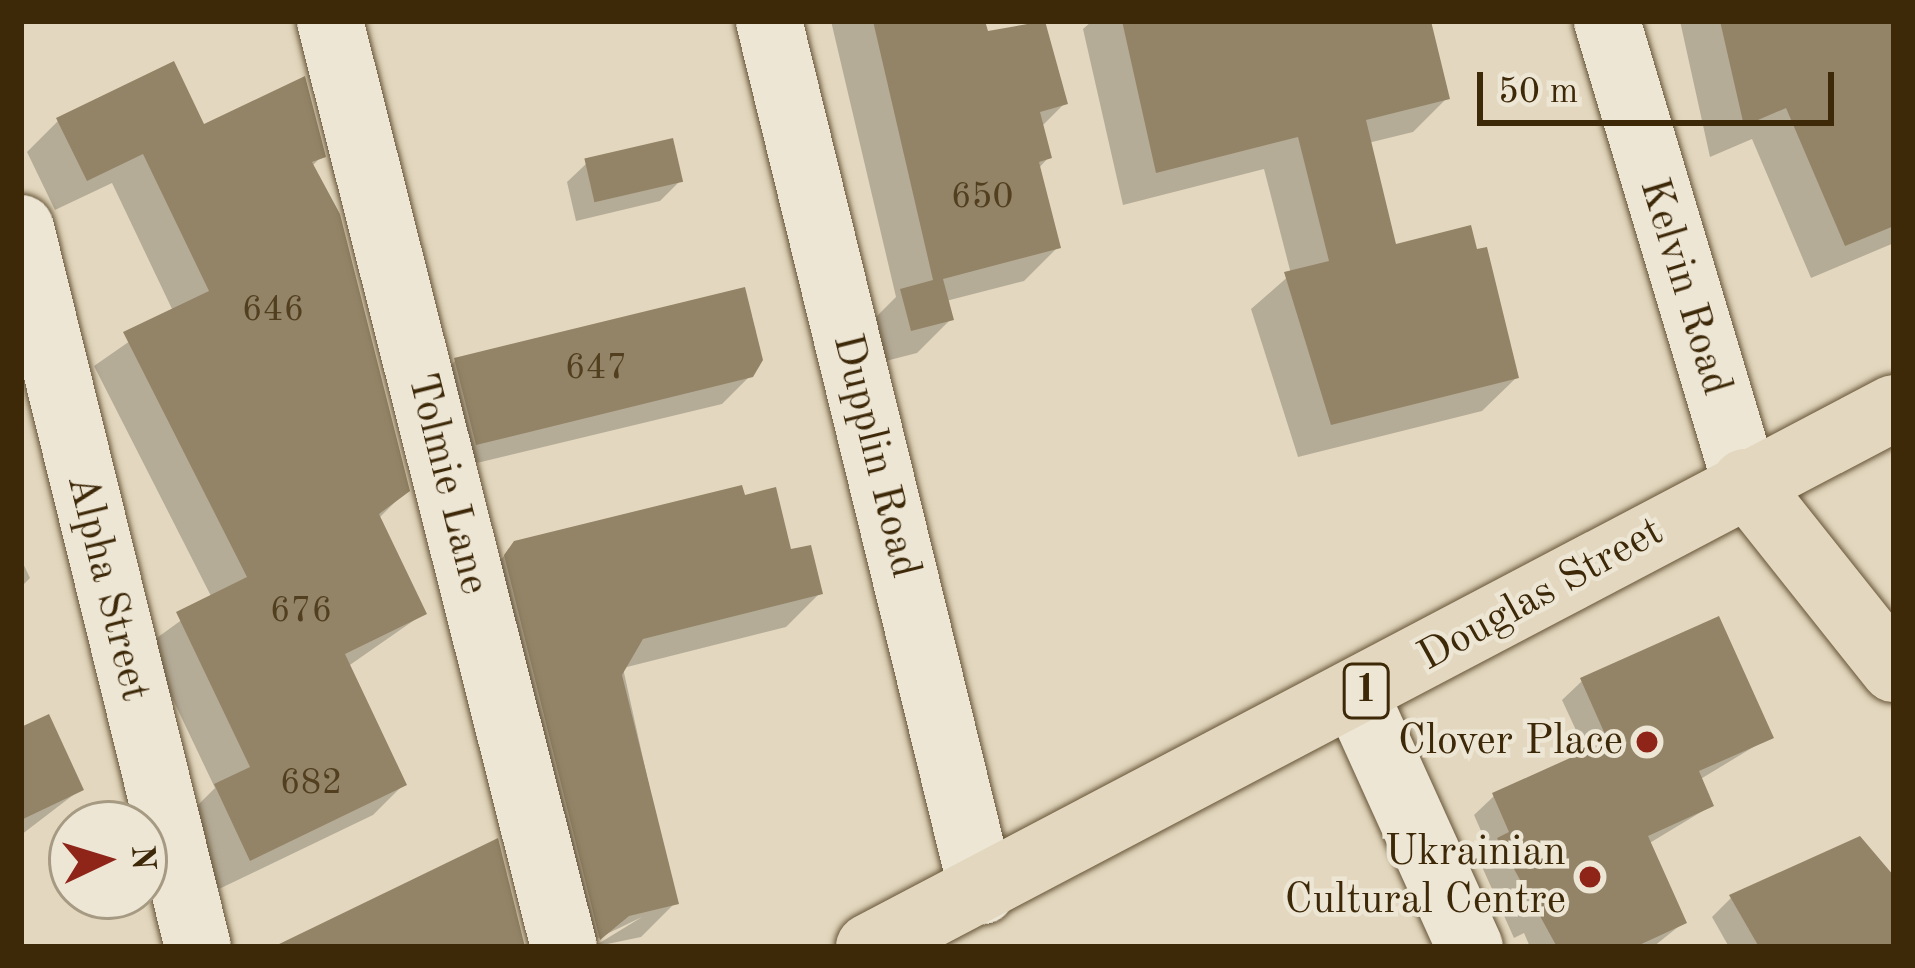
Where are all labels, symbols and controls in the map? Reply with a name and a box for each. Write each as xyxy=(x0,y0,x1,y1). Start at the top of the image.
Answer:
scale bar xyxy=(1483,48,1840,122)
text: 50 m xyxy=(1498,75,1578,111)
street label: Kelvin Road xyxy=(1627,173,1741,401)
house number: 650 xyxy=(951,177,1013,221)
house number: 646 xyxy=(242,290,304,334)
street label: Dupplin Road xyxy=(820,329,930,583)
house number: 647 xyxy=(565,348,627,392)
street label: Tolmie Lane xyxy=(395,368,499,600)
street label: Alpha Street xyxy=(55,469,159,707)
street label: Douglas Street xyxy=(1410,507,1672,683)
house number: 676 xyxy=(270,591,332,635)
road number: 1 xyxy=(1342,658,1390,724)
place label: Clover Place xyxy=(1398,717,1623,767)
marker: Clover Place xyxy=(1634,729,1660,755)
house number: 682 xyxy=(280,763,342,807)
north arrow xyxy=(48,800,168,920)
place label: Ukrainian Cultural Centre xyxy=(1285,828,1566,926)
text: N xyxy=(124,844,159,871)
marker: Ukrainian Cultural Centre xyxy=(1577,864,1603,890)

